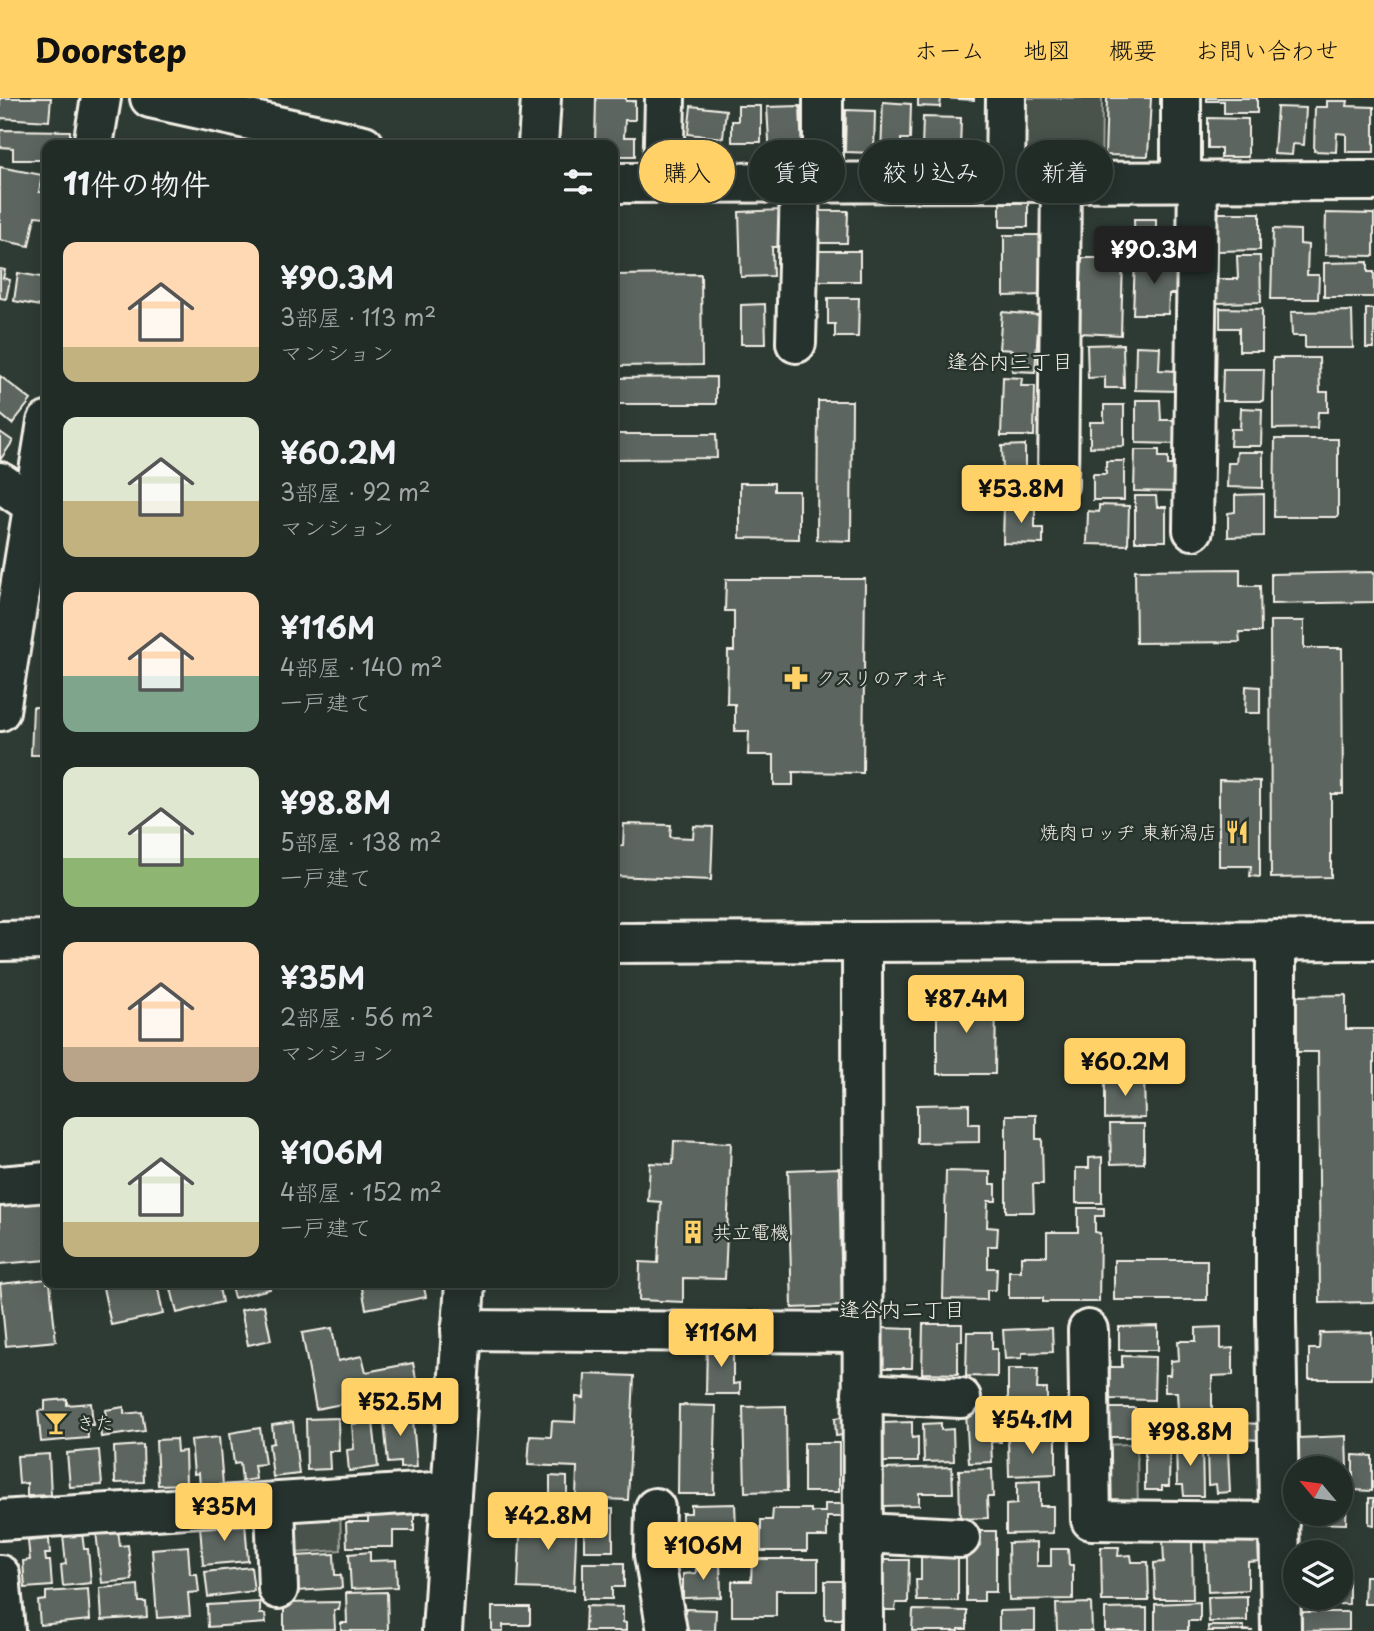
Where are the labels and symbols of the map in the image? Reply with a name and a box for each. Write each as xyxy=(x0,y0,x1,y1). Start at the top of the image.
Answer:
pin: ¥90.3M xyxy=(1097,226,1211,286)
district label: 逢谷内三丁目 xyxy=(947,344,1073,376)
pin: ¥53.8M xyxy=(964,466,1078,525)
place label: クスリのアオキ xyxy=(816,663,949,691)
pharmacy icon: クスリのアオキ xyxy=(782,664,810,692)
place label: 焼肉ロッヂ 東新潟店 xyxy=(1040,817,1217,845)
restaurant icon: 焼肉ロッヂ 東新潟店 xyxy=(1223,818,1251,846)
pin: ¥87.4M xyxy=(909,976,1023,1035)
pin: ¥60.2M xyxy=(1068,1038,1182,1098)
place label: 共立電機 xyxy=(713,1217,789,1245)
building icon: 共立電機 xyxy=(679,1218,707,1246)
district label: 逢谷内二丁目 xyxy=(839,1292,965,1324)
pin: ¥116M xyxy=(672,1310,770,1369)
pin: ¥52.5M xyxy=(343,1378,457,1438)
pin: ¥54.1M xyxy=(975,1396,1089,1456)
place label: きた xyxy=(76,1408,114,1436)
pin: ¥98.8M xyxy=(1133,1408,1247,1468)
bar icon: きた xyxy=(42,1409,70,1437)
north arrow xyxy=(1283,1456,1353,1526)
pin: ¥35M xyxy=(183,1484,265,1543)
pin: ¥42.8M xyxy=(491,1492,605,1552)
pin: ¥106M xyxy=(654,1522,752,1582)

